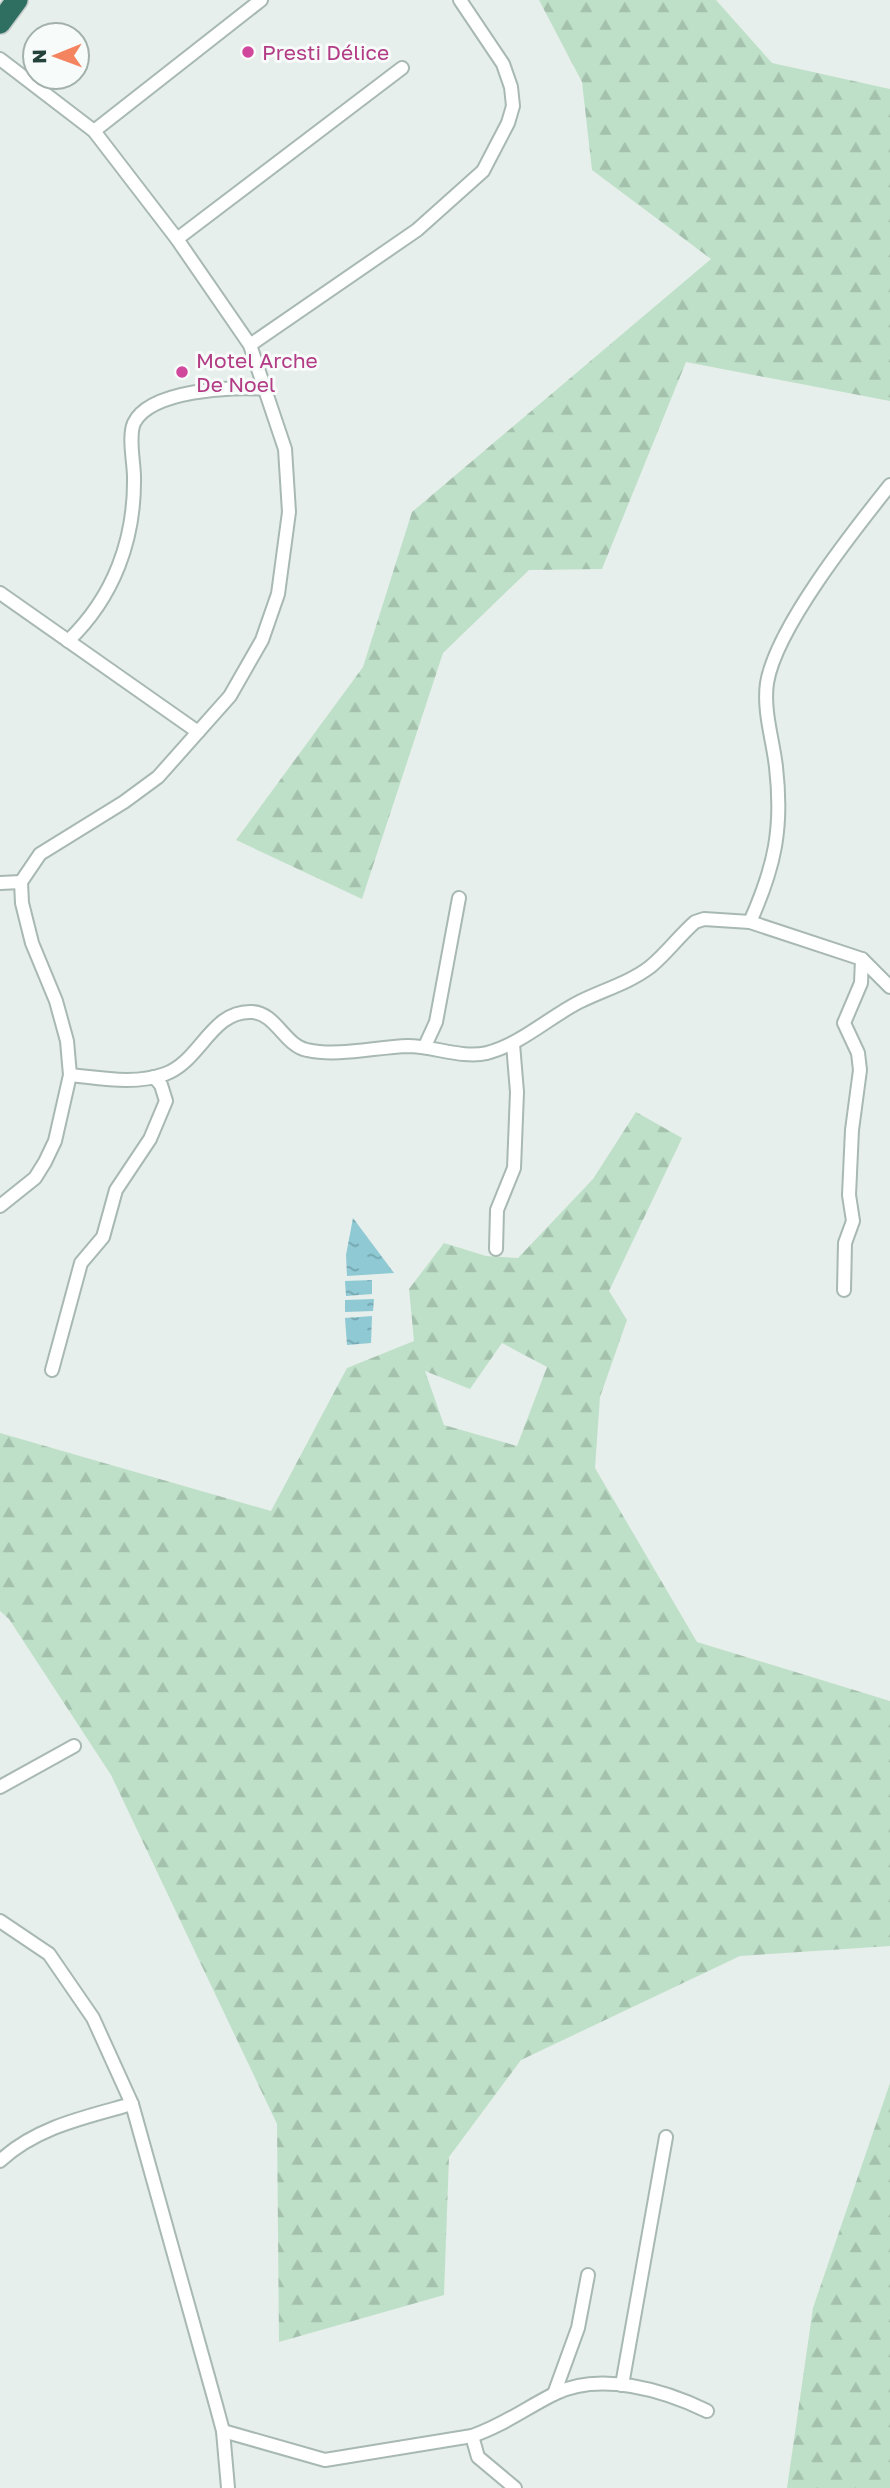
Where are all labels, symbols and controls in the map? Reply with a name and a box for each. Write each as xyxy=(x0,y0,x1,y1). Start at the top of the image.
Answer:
north arrow xyxy=(21,21,91,91)
place label: Presti Délice xyxy=(262,39,389,65)
marker: Presti Délice xyxy=(240,44,256,60)
text: N xyxy=(27,49,50,64)
place label: Motel Arche De Noel xyxy=(196,347,318,397)
marker: Motel Arche De Noel xyxy=(174,364,190,380)

